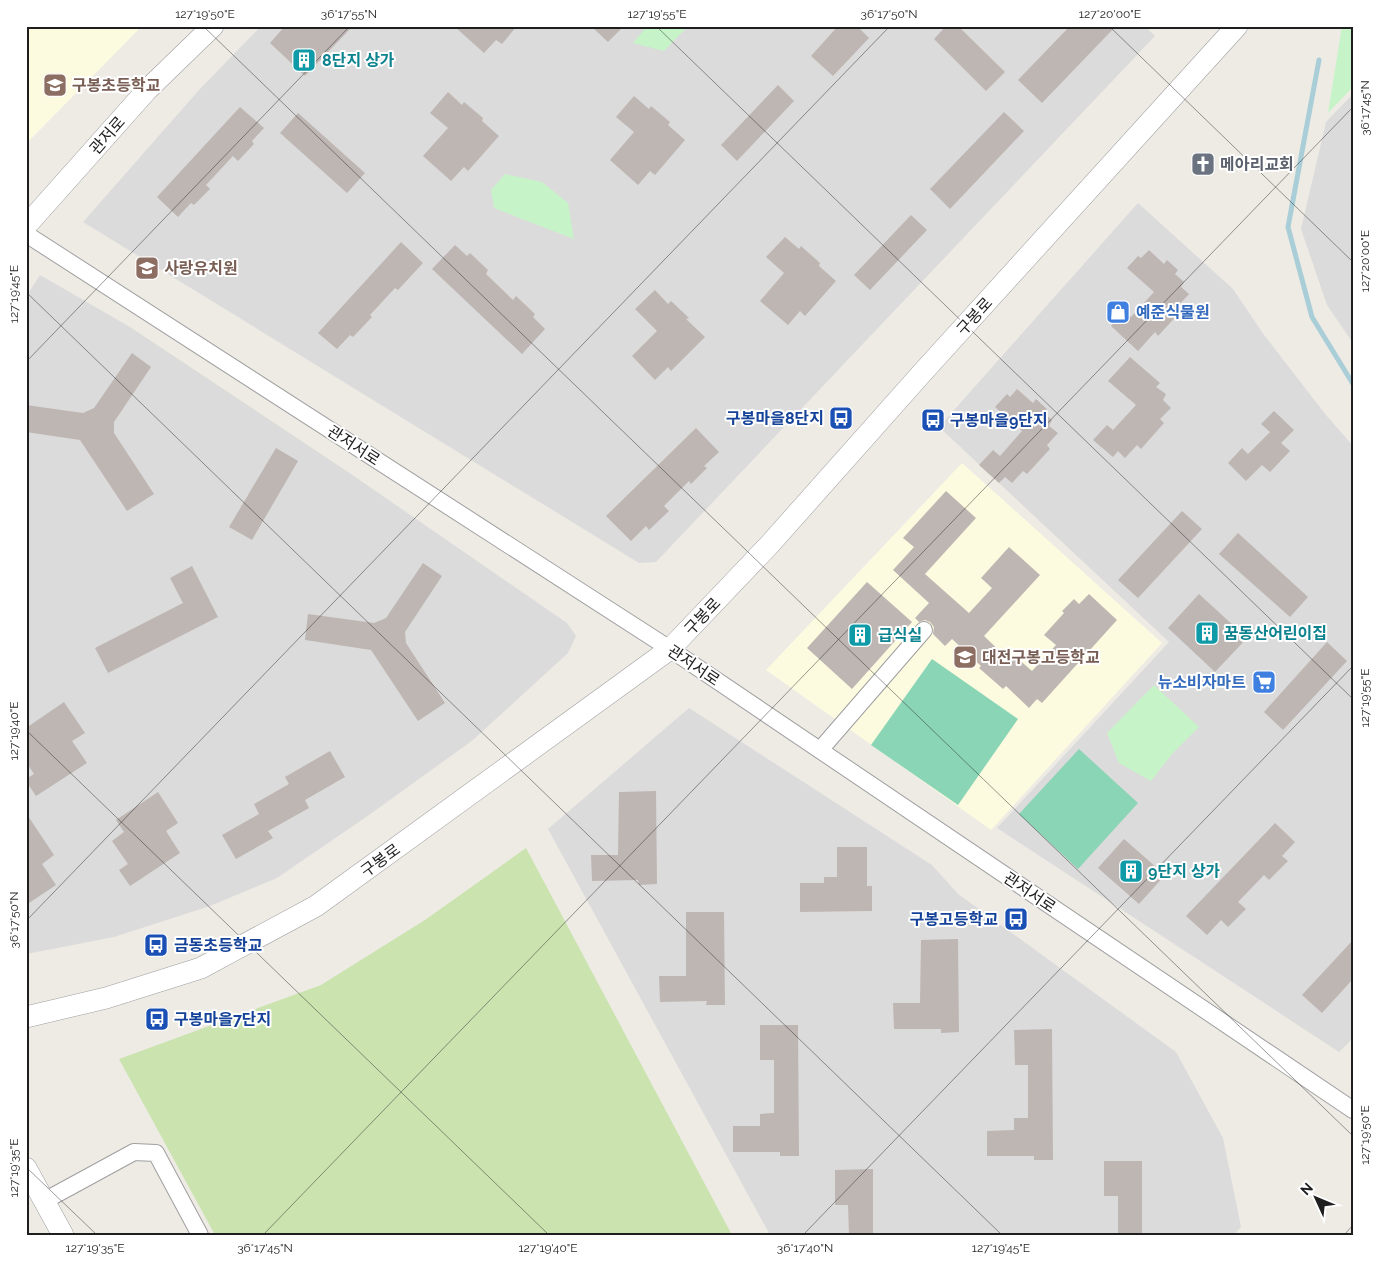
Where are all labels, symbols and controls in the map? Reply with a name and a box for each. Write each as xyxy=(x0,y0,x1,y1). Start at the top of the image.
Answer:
text: 127°19'50"E xyxy=(175,7,235,21)
text: 36°17'55"N xyxy=(321,7,377,21)
text: 127°19'55"E xyxy=(628,7,686,21)
text: 36°17'50"N xyxy=(860,7,918,21)
text: 127°20'00"E xyxy=(1079,7,1141,21)
building icon: 8단지 상가 xyxy=(291,47,317,73)
place label: 8단지 상가 xyxy=(322,51,395,70)
school or university icon: 구봉초등학교 xyxy=(42,72,68,98)
place label: 구봉초등학교 xyxy=(72,76,161,95)
text: 36°17'45"N xyxy=(1358,80,1372,136)
street label: 관저로 xyxy=(86,112,129,158)
church icon: 메아리교회 xyxy=(1190,151,1216,177)
place label: 메아리교회 xyxy=(1220,155,1294,174)
text: 127°20'00"E xyxy=(1358,230,1372,292)
school or university icon: 사랑유치원 xyxy=(134,255,160,281)
place label: 사랑유치원 xyxy=(164,259,238,278)
text: 127°19'45"E xyxy=(7,265,21,323)
street label: 구봉로 xyxy=(953,293,996,339)
shop icon: 예준식물원 xyxy=(1105,299,1131,325)
place label: 예준식물원 xyxy=(1136,303,1210,322)
bus stop icon: 구봉마을8단지 xyxy=(828,405,854,431)
bus stop icon: 구봉마을9단지 xyxy=(920,407,946,433)
place label: 구봉마을8단지 xyxy=(726,409,824,428)
place label: 구봉마을9단지 xyxy=(950,411,1048,430)
street label: 관저서로 xyxy=(324,421,384,470)
street label: 구봉로 xyxy=(680,594,725,639)
building icon: 꿈동산어린이집 xyxy=(1194,620,1220,646)
building icon: 급식실 xyxy=(847,622,873,648)
place label: 꿈동산어린이집 xyxy=(1224,624,1327,643)
place label: 급식실 xyxy=(878,626,922,645)
street label: 관저서로 xyxy=(664,641,724,690)
school or university icon: 대전구봉고등학교 xyxy=(952,644,978,670)
place label: 대전구봉고등학교 xyxy=(982,648,1100,667)
supermarket icon: 뉴소비자마트 xyxy=(1251,669,1277,695)
text: 127°19'55"E xyxy=(1358,669,1372,727)
place label: 뉴소비자마트 xyxy=(1158,673,1246,692)
text: 127°19'40"E xyxy=(7,701,21,761)
street label: 구봉로 xyxy=(357,840,404,881)
building icon: 9단지 상가 xyxy=(1118,858,1144,884)
place label: 9단지 상가 xyxy=(1148,862,1220,881)
street label: 관저서로 xyxy=(1000,868,1060,917)
text: 36°17'50"N xyxy=(7,891,21,949)
bus stop icon: 구봉고등학교 xyxy=(1003,906,1029,932)
place label: 구봉고등학교 xyxy=(910,910,998,929)
bus stop icon: 금동초등학교 xyxy=(143,932,169,958)
place label: 금동초등학교 xyxy=(174,936,263,955)
bus stop icon: 구봉마을7단지 xyxy=(144,1006,170,1032)
place label: 구봉마을7단지 xyxy=(174,1010,271,1029)
text: 127°19'50"E xyxy=(1358,1105,1372,1165)
text: 127°19'35"E xyxy=(7,1139,21,1197)
north arrow xyxy=(1292,1174,1342,1224)
text: N xyxy=(1297,1180,1316,1198)
text: 127°19'35"E xyxy=(66,1241,124,1255)
text: 36°17'45"N xyxy=(237,1241,293,1255)
text: 127°19'40"E xyxy=(518,1241,578,1255)
text: 36°17'40"N xyxy=(777,1241,833,1255)
text: 127°19'45"E xyxy=(972,1241,1030,1255)

